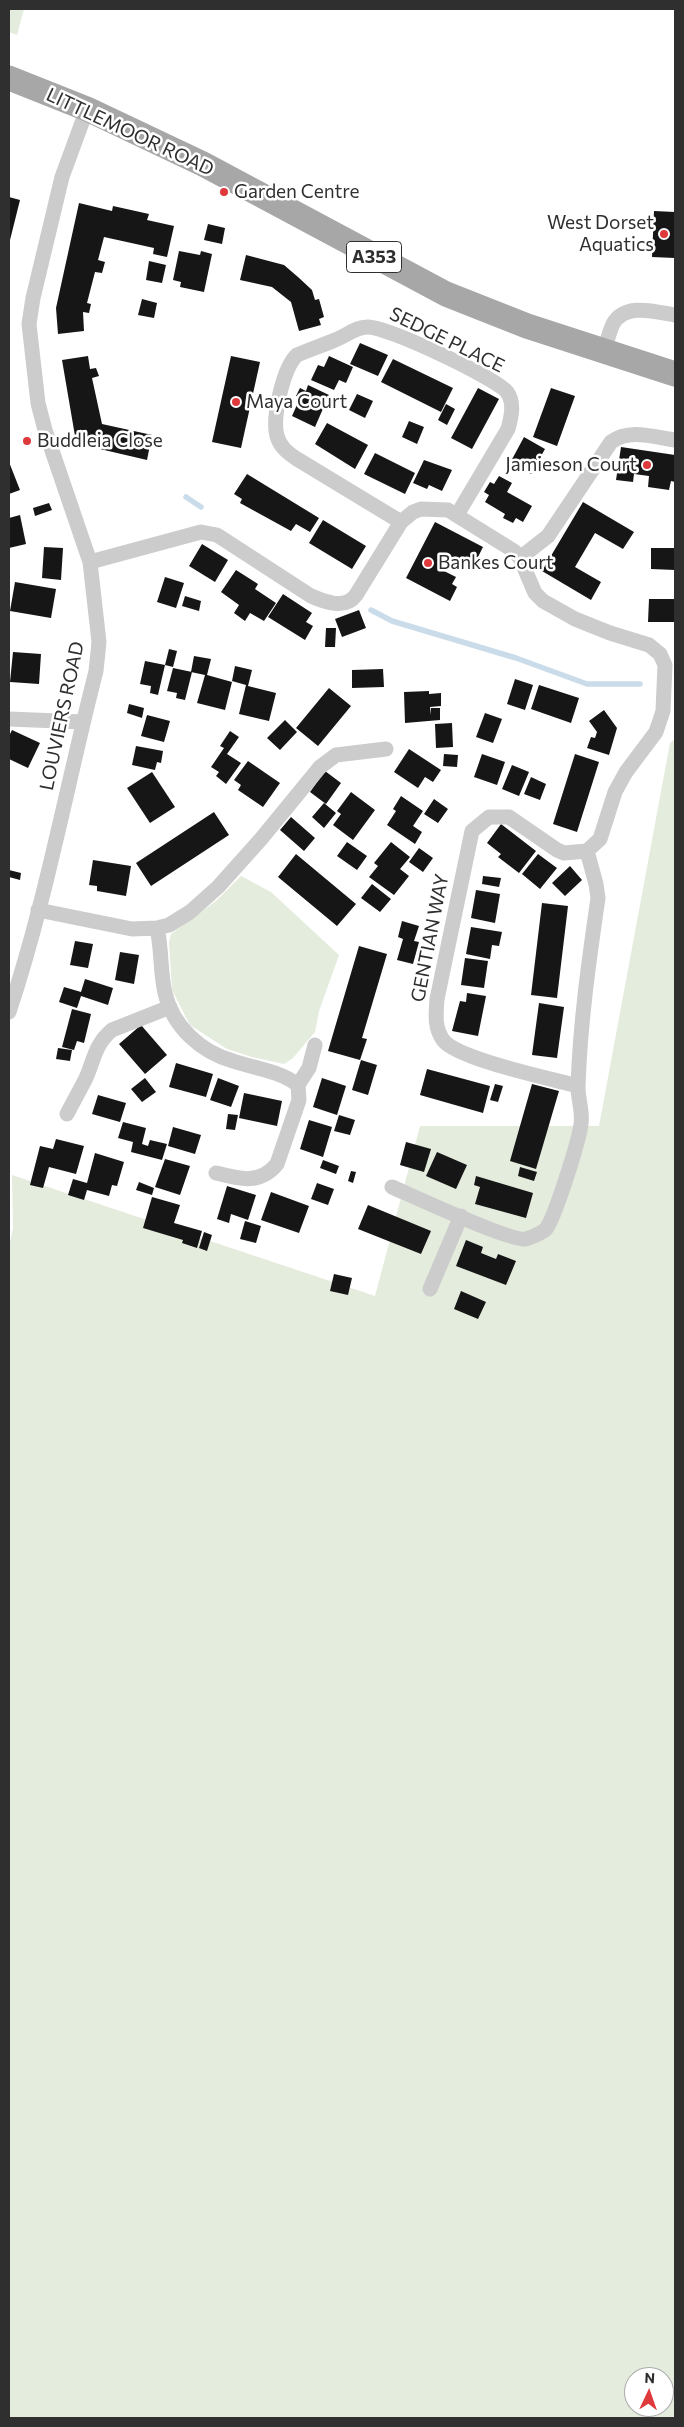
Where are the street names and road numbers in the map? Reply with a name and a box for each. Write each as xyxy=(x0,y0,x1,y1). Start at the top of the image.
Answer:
street label: LITTLEMOOR ROAD xyxy=(43,83,217,181)
road number: A353 xyxy=(346,242,402,272)
street label: SEDGE PLACE xyxy=(386,302,508,378)
street label: LOUVIERS ROAD xyxy=(35,640,89,792)
street label: GENTIAN WAY xyxy=(406,872,454,1004)

